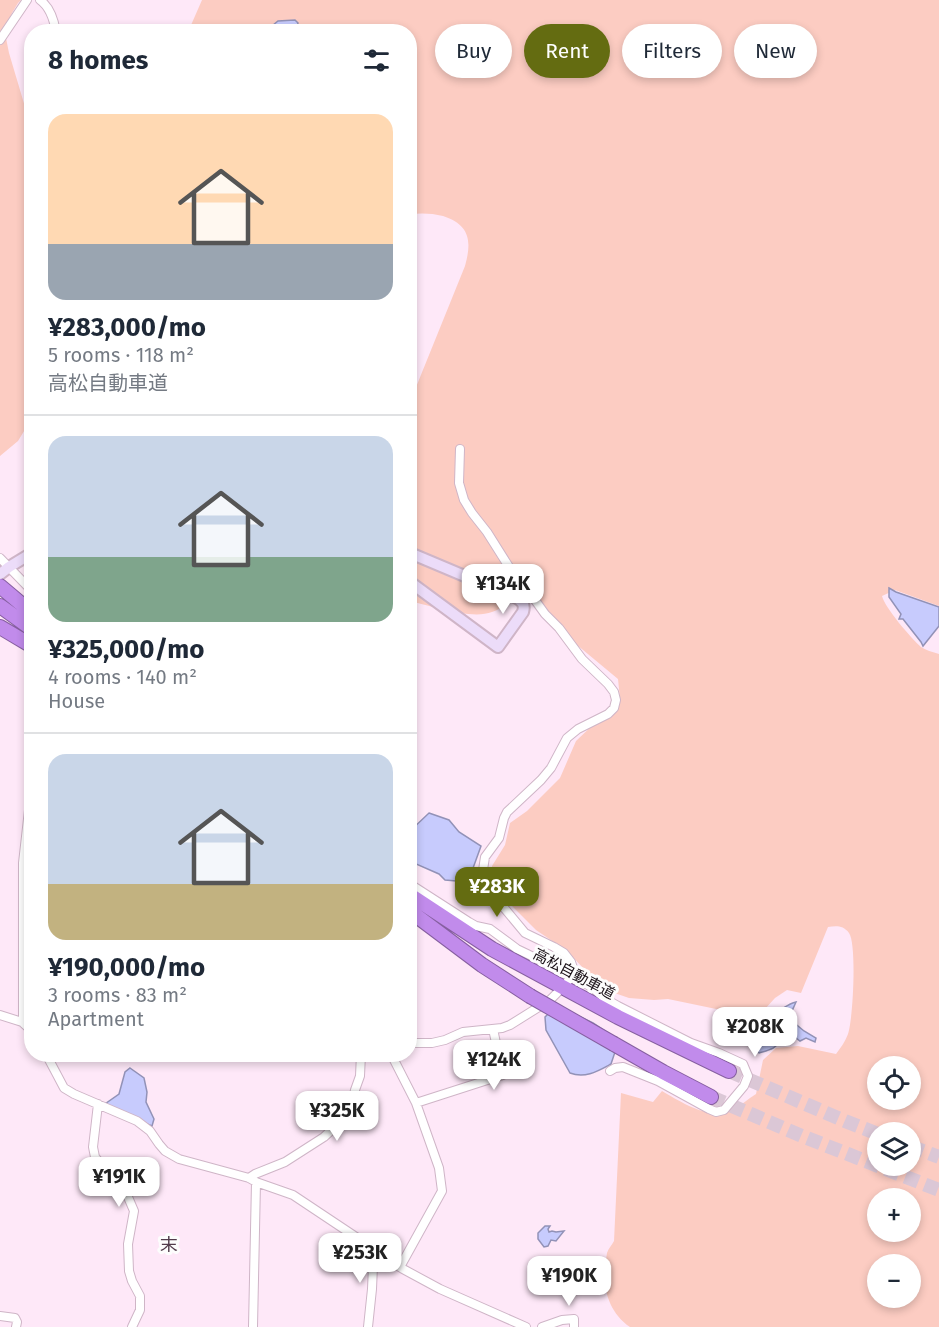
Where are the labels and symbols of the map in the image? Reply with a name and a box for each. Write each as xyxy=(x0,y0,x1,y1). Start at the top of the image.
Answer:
pin: ¥134K xyxy=(461,564,545,615)
pin: ¥283K xyxy=(455,867,539,918)
street label: 高松自動車道 xyxy=(530,945,618,1003)
pin: ¥208K xyxy=(713,1007,797,1058)
pin: ¥124K xyxy=(452,1040,536,1091)
pin: ¥325K xyxy=(295,1091,379,1142)
pin: ¥191K xyxy=(77,1157,161,1208)
pin: ¥253K xyxy=(318,1233,402,1284)
district label: 末 xyxy=(160,1234,178,1256)
pin: ¥190K xyxy=(527,1256,611,1307)

